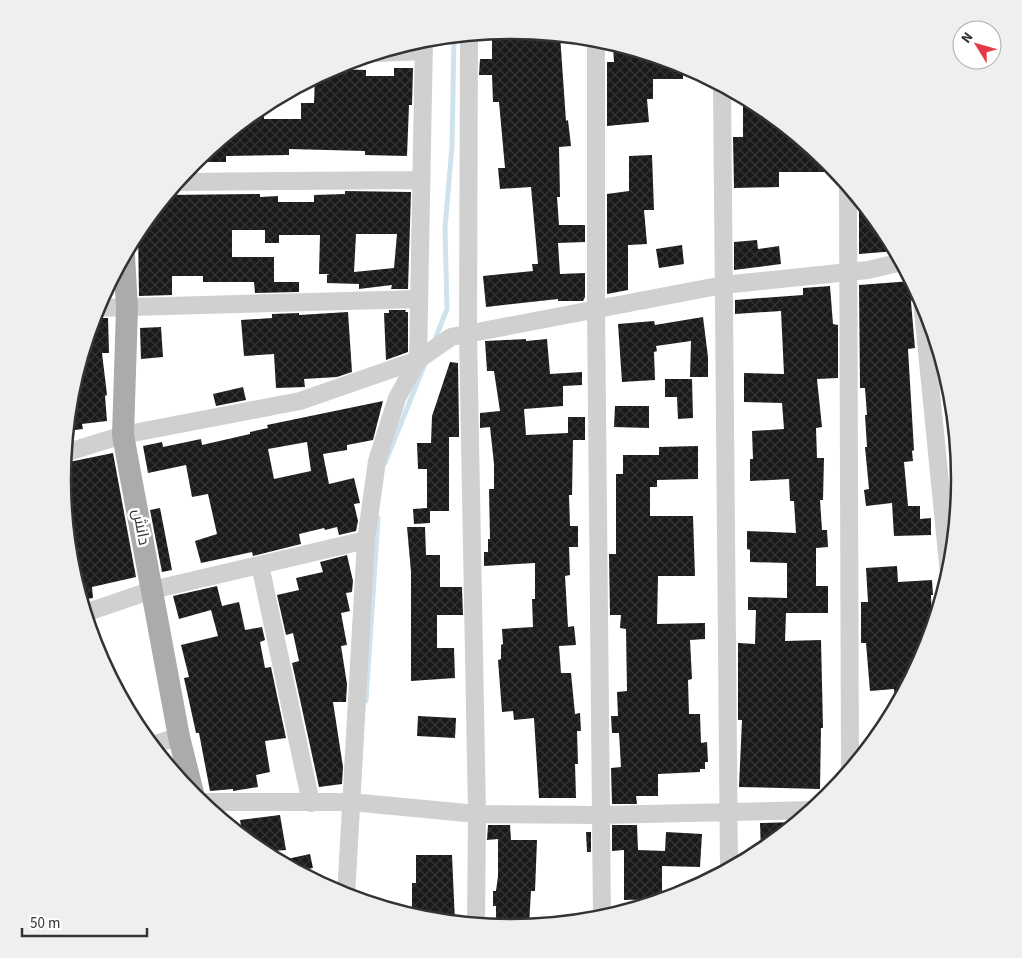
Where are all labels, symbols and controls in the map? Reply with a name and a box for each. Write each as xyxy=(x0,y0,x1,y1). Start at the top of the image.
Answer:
north arrow xyxy=(952,20,1002,70)
text: N xyxy=(957,28,978,48)
street label: دانش xyxy=(127,507,155,547)
scale bar xyxy=(22,906,148,938)
text: 50 m xyxy=(30,913,60,934)

